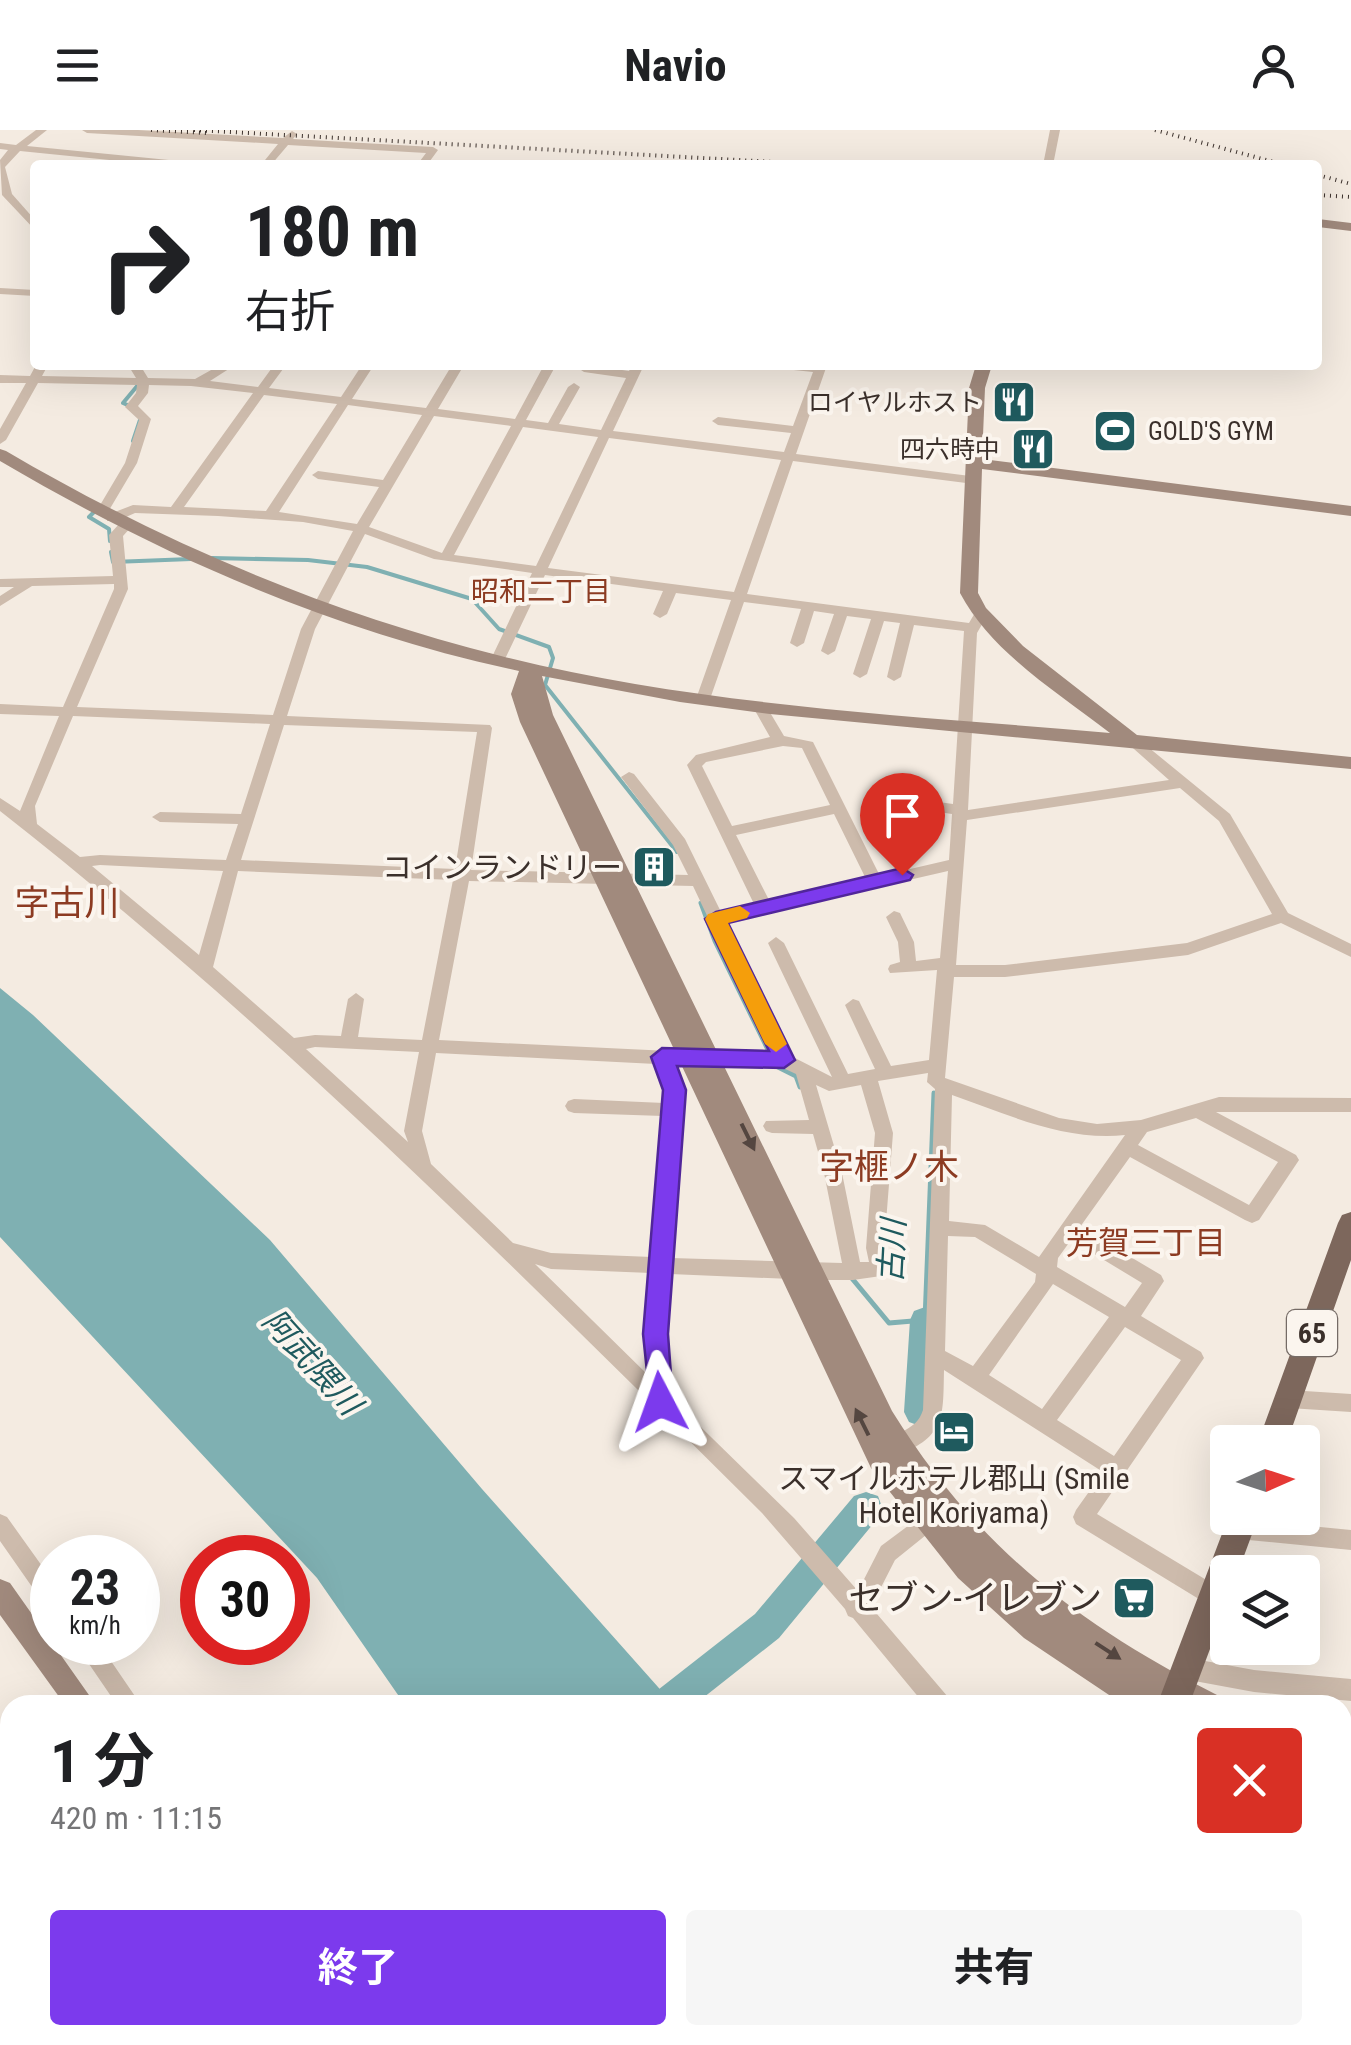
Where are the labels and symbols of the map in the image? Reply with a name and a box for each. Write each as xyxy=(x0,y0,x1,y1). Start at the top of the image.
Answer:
restaurant icon: ロイヤルホスト xyxy=(991,379,1037,425)
place label: ロイヤルホスト xyxy=(808,388,982,417)
sports icon: GOLD'S GYM xyxy=(1092,408,1138,454)
place label: GOLD'S GYM xyxy=(1148,417,1274,446)
restaurant icon: 四六時中 xyxy=(1010,426,1056,472)
place label: 四六時中 xyxy=(900,435,1000,464)
district label: 昭和二丁目 xyxy=(471,575,611,608)
pin xyxy=(860,773,945,876)
building icon: コインランドリー xyxy=(631,844,677,890)
place label: コインランドリー xyxy=(382,850,622,885)
district label: 字古川 xyxy=(14,883,120,924)
one-way arrow xyxy=(739,1123,756,1152)
district label: 字榧ノ木 xyxy=(819,1147,959,1188)
water label: 古川 xyxy=(871,1215,913,1284)
district label: 芳賀三丁目 xyxy=(1066,1224,1226,1262)
water label: 阿武隈川 xyxy=(255,1302,371,1424)
road number: 65 xyxy=(1287,1310,1337,1356)
position arrow xyxy=(608,1350,712,1454)
one-way arrow xyxy=(853,1407,870,1436)
hotel icon: スマイルホテル郡山 (Smile Hotel Koriyama) xyxy=(931,1409,977,1455)
north arrow xyxy=(1210,1425,1320,1535)
place label: スマイルホテル郡山 (Smile Hotel Koriyama) xyxy=(778,1461,1130,1530)
speed limit sign: 30 xyxy=(180,1535,310,1665)
supermarket icon: セブン-イレブン xyxy=(1111,1575,1157,1621)
place label: セブン-イレブン xyxy=(848,1578,1102,1619)
one-way arrow xyxy=(1095,1642,1122,1660)

